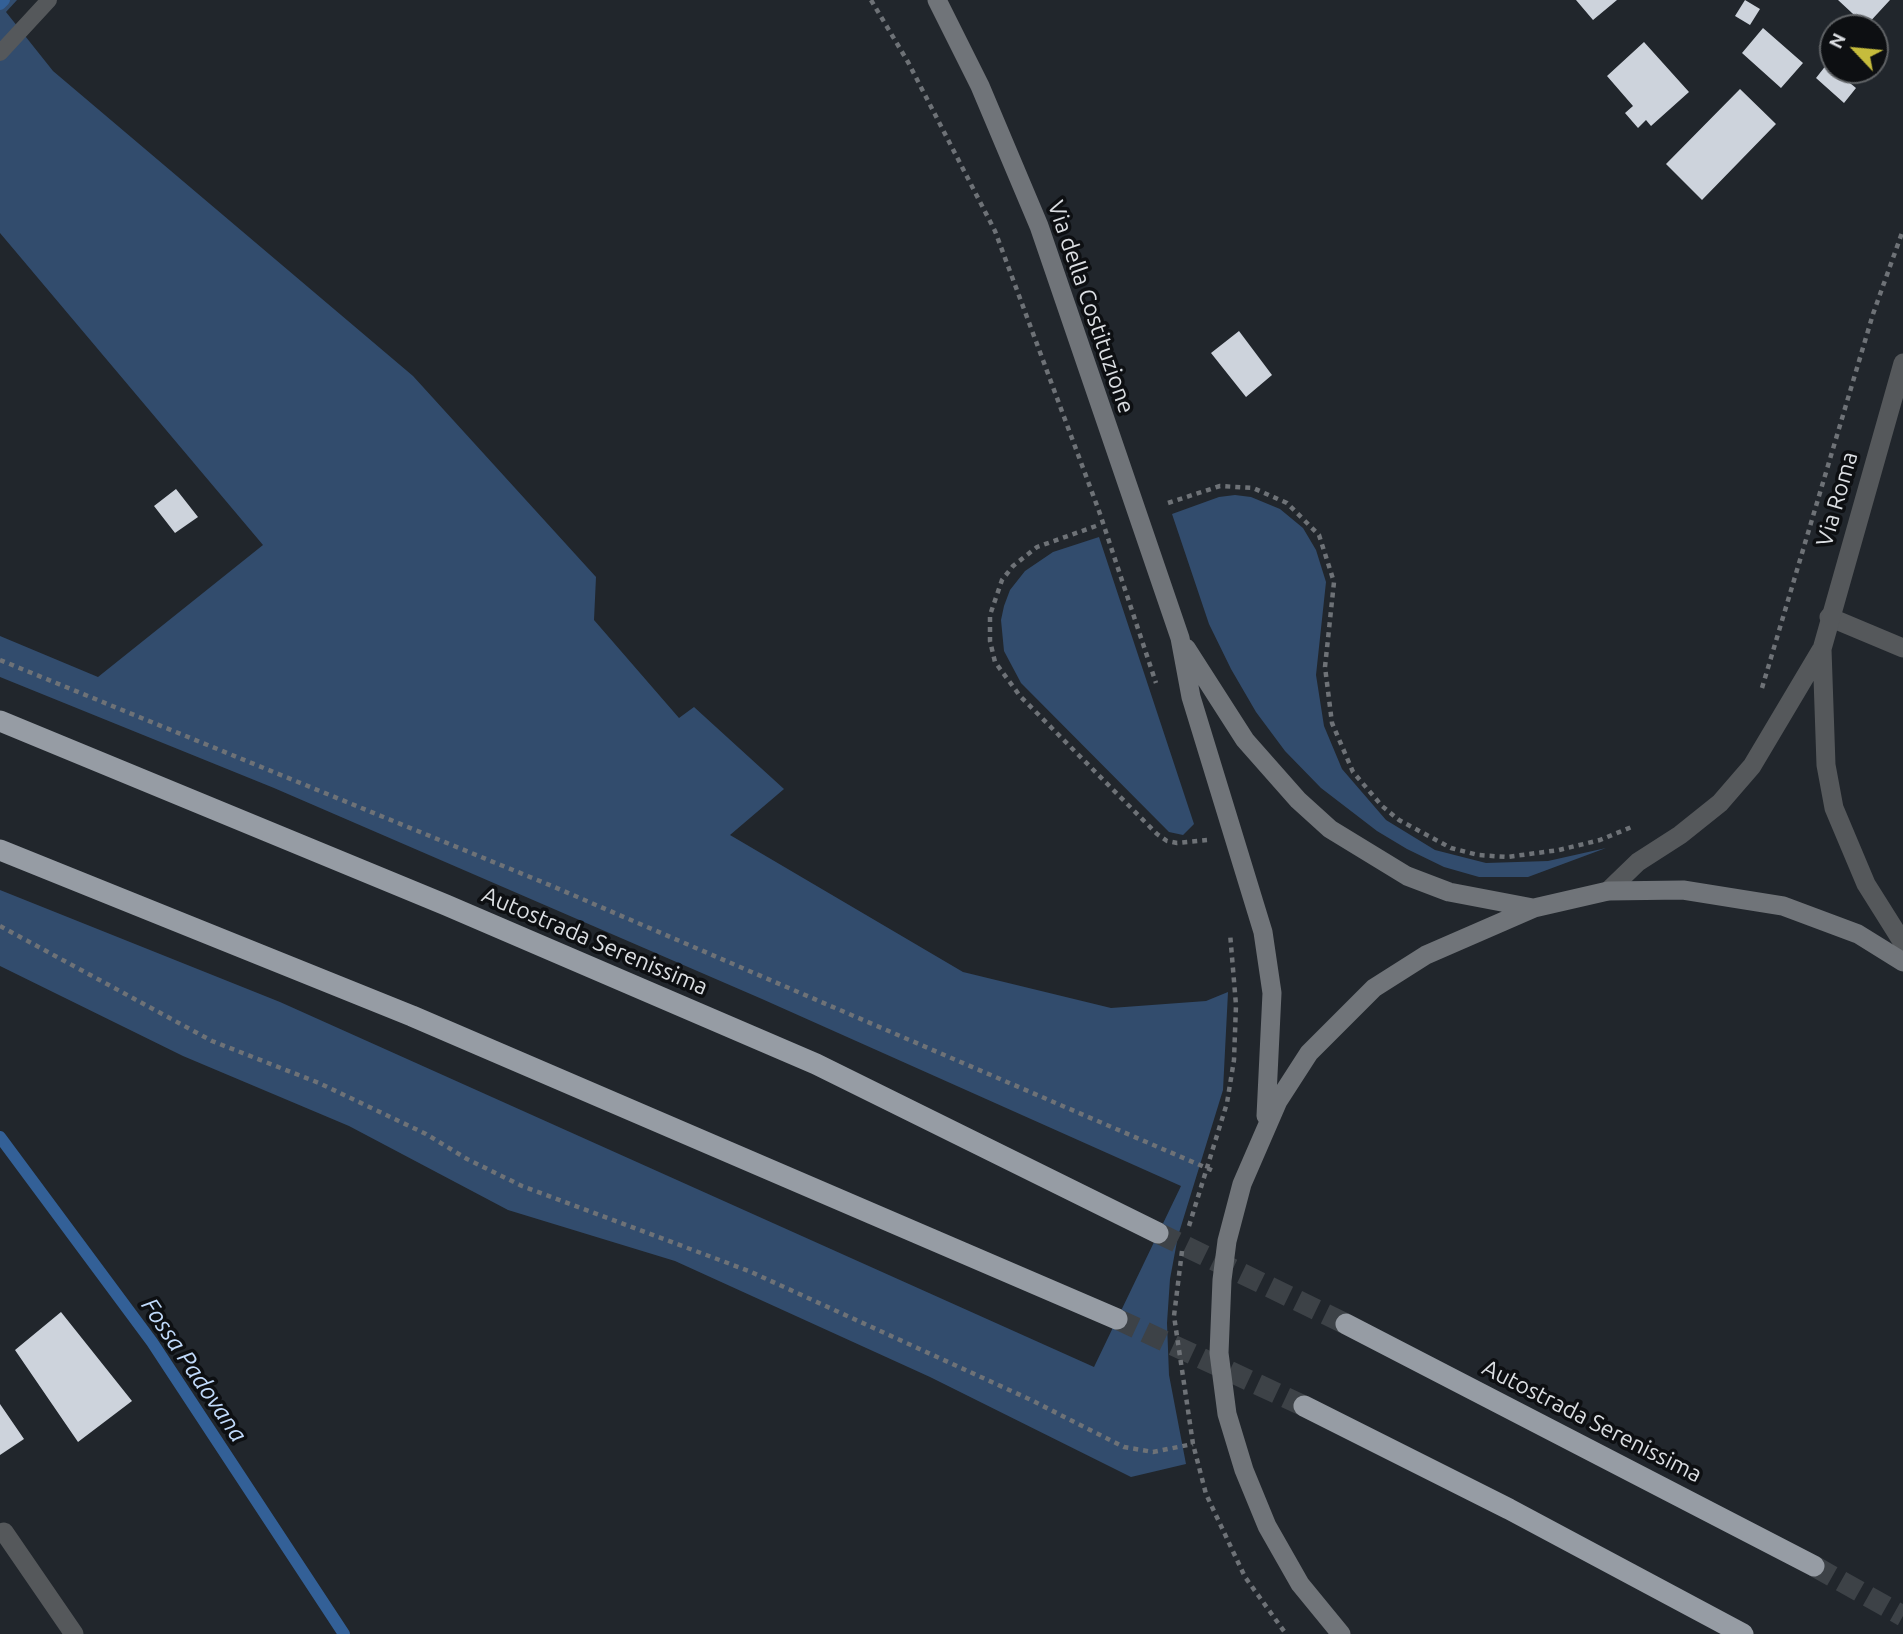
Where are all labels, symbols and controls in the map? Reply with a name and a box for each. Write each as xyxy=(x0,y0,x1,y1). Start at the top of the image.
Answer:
north arrow xyxy=(1819,14,1889,84)
text: N xyxy=(1824,29,1850,52)
street label: Via della Costituzione xyxy=(1042,197,1140,417)
street label: Via Roma xyxy=(1810,448,1864,550)
street label: Autostrada Serenissima xyxy=(478,881,712,1001)
water label: Fossa Padovana xyxy=(135,1292,253,1448)
street label: Autostrada Serenissima xyxy=(1478,1354,1706,1488)

